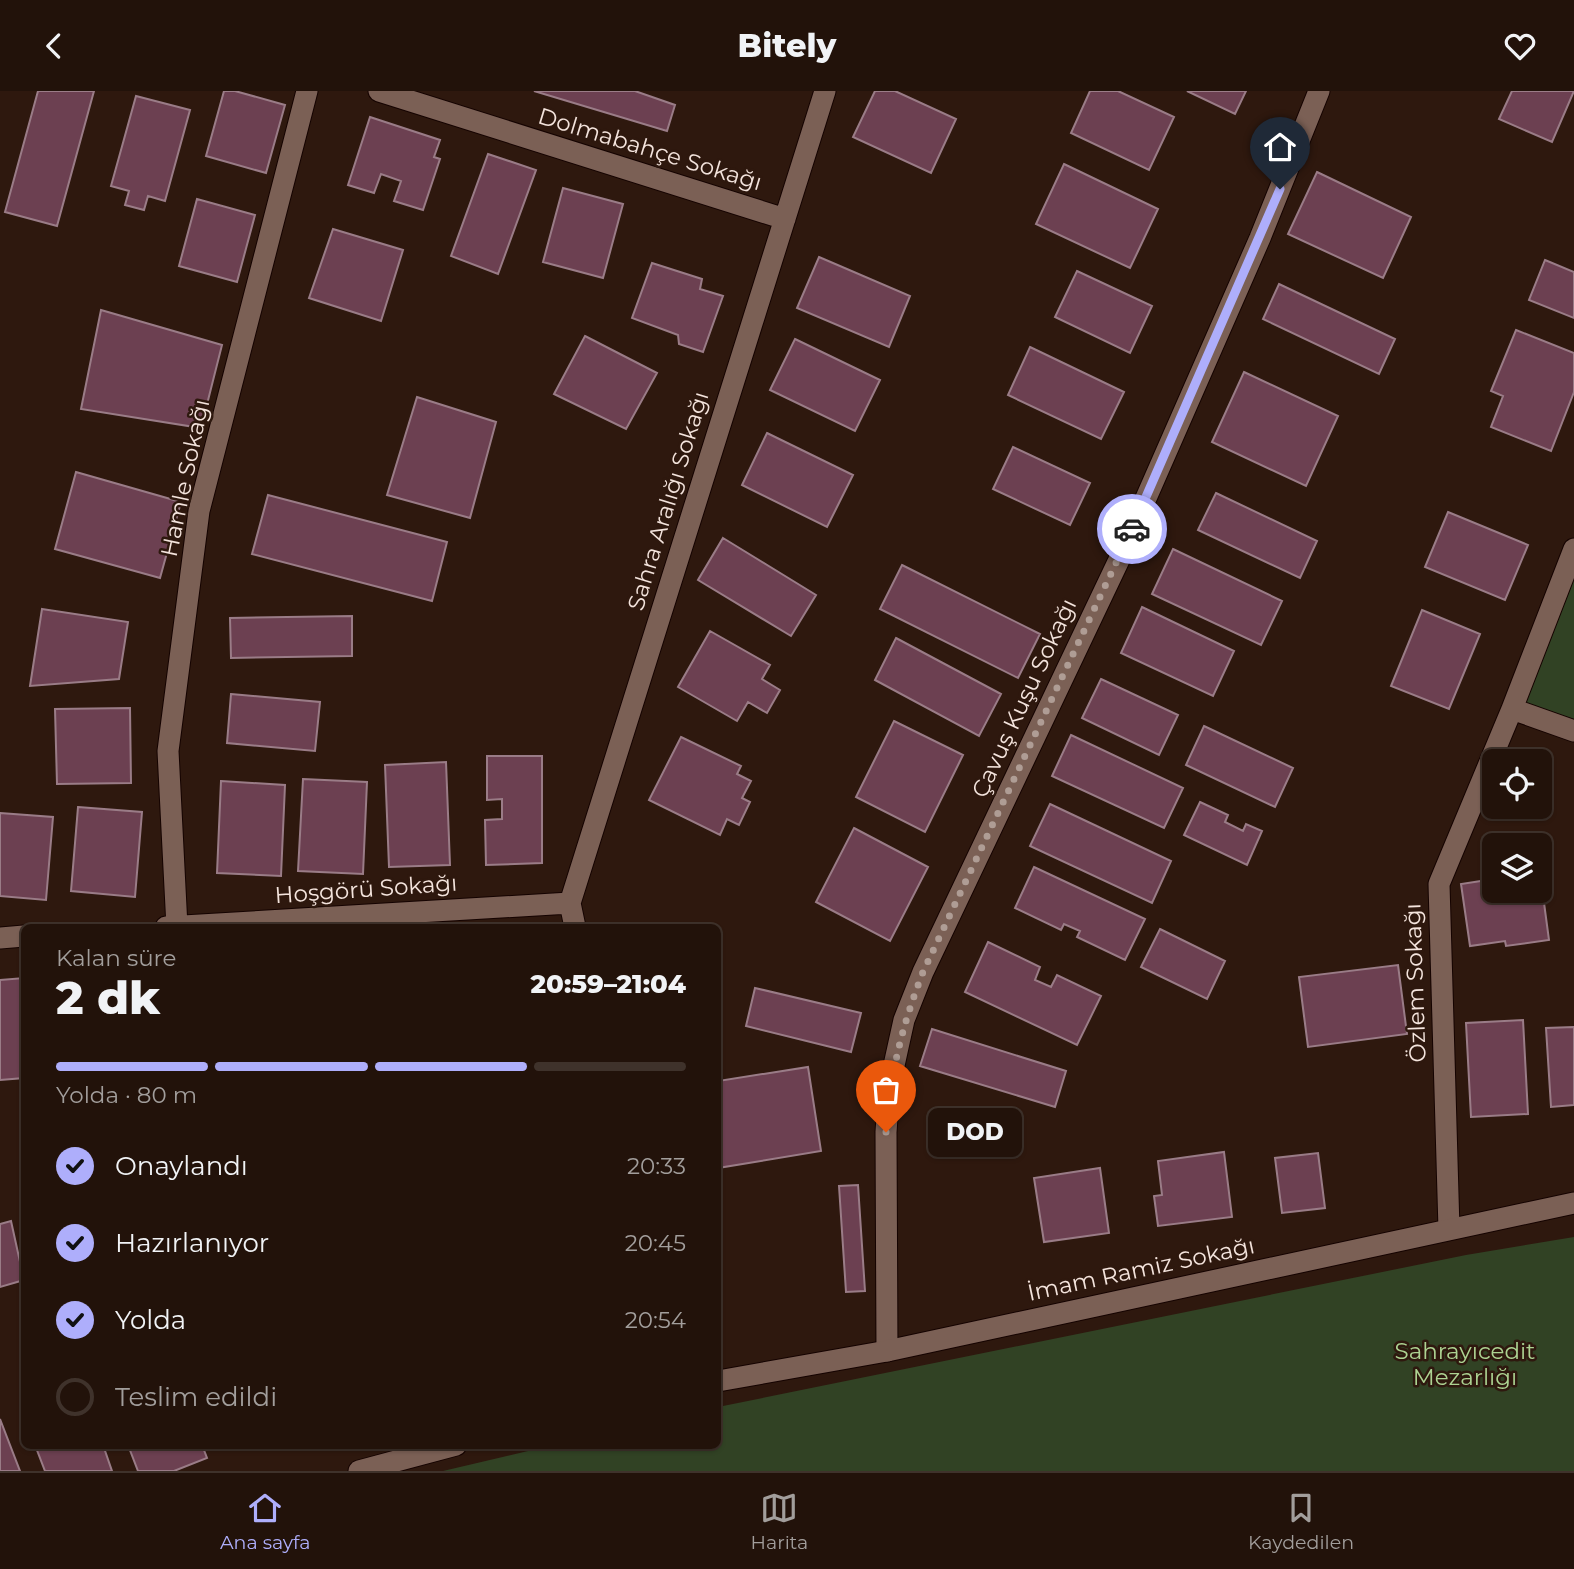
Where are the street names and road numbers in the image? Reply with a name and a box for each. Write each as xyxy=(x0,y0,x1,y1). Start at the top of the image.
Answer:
street label: Dolmabahçe Sokağı xyxy=(535,102,765,196)
street label: Sahra Aralığı Sokağı xyxy=(621,388,715,614)
street label: Hamle Sokağı xyxy=(155,397,215,559)
street label: Çavuş Kuşu Sokağı xyxy=(966,594,1082,802)
street label: Hoşgörü Sokağı xyxy=(274,869,458,909)
street label: Özlem Sokağı xyxy=(1398,903,1432,1063)
street label: İmam Ramiz Sokağı xyxy=(1025,1231,1257,1307)

